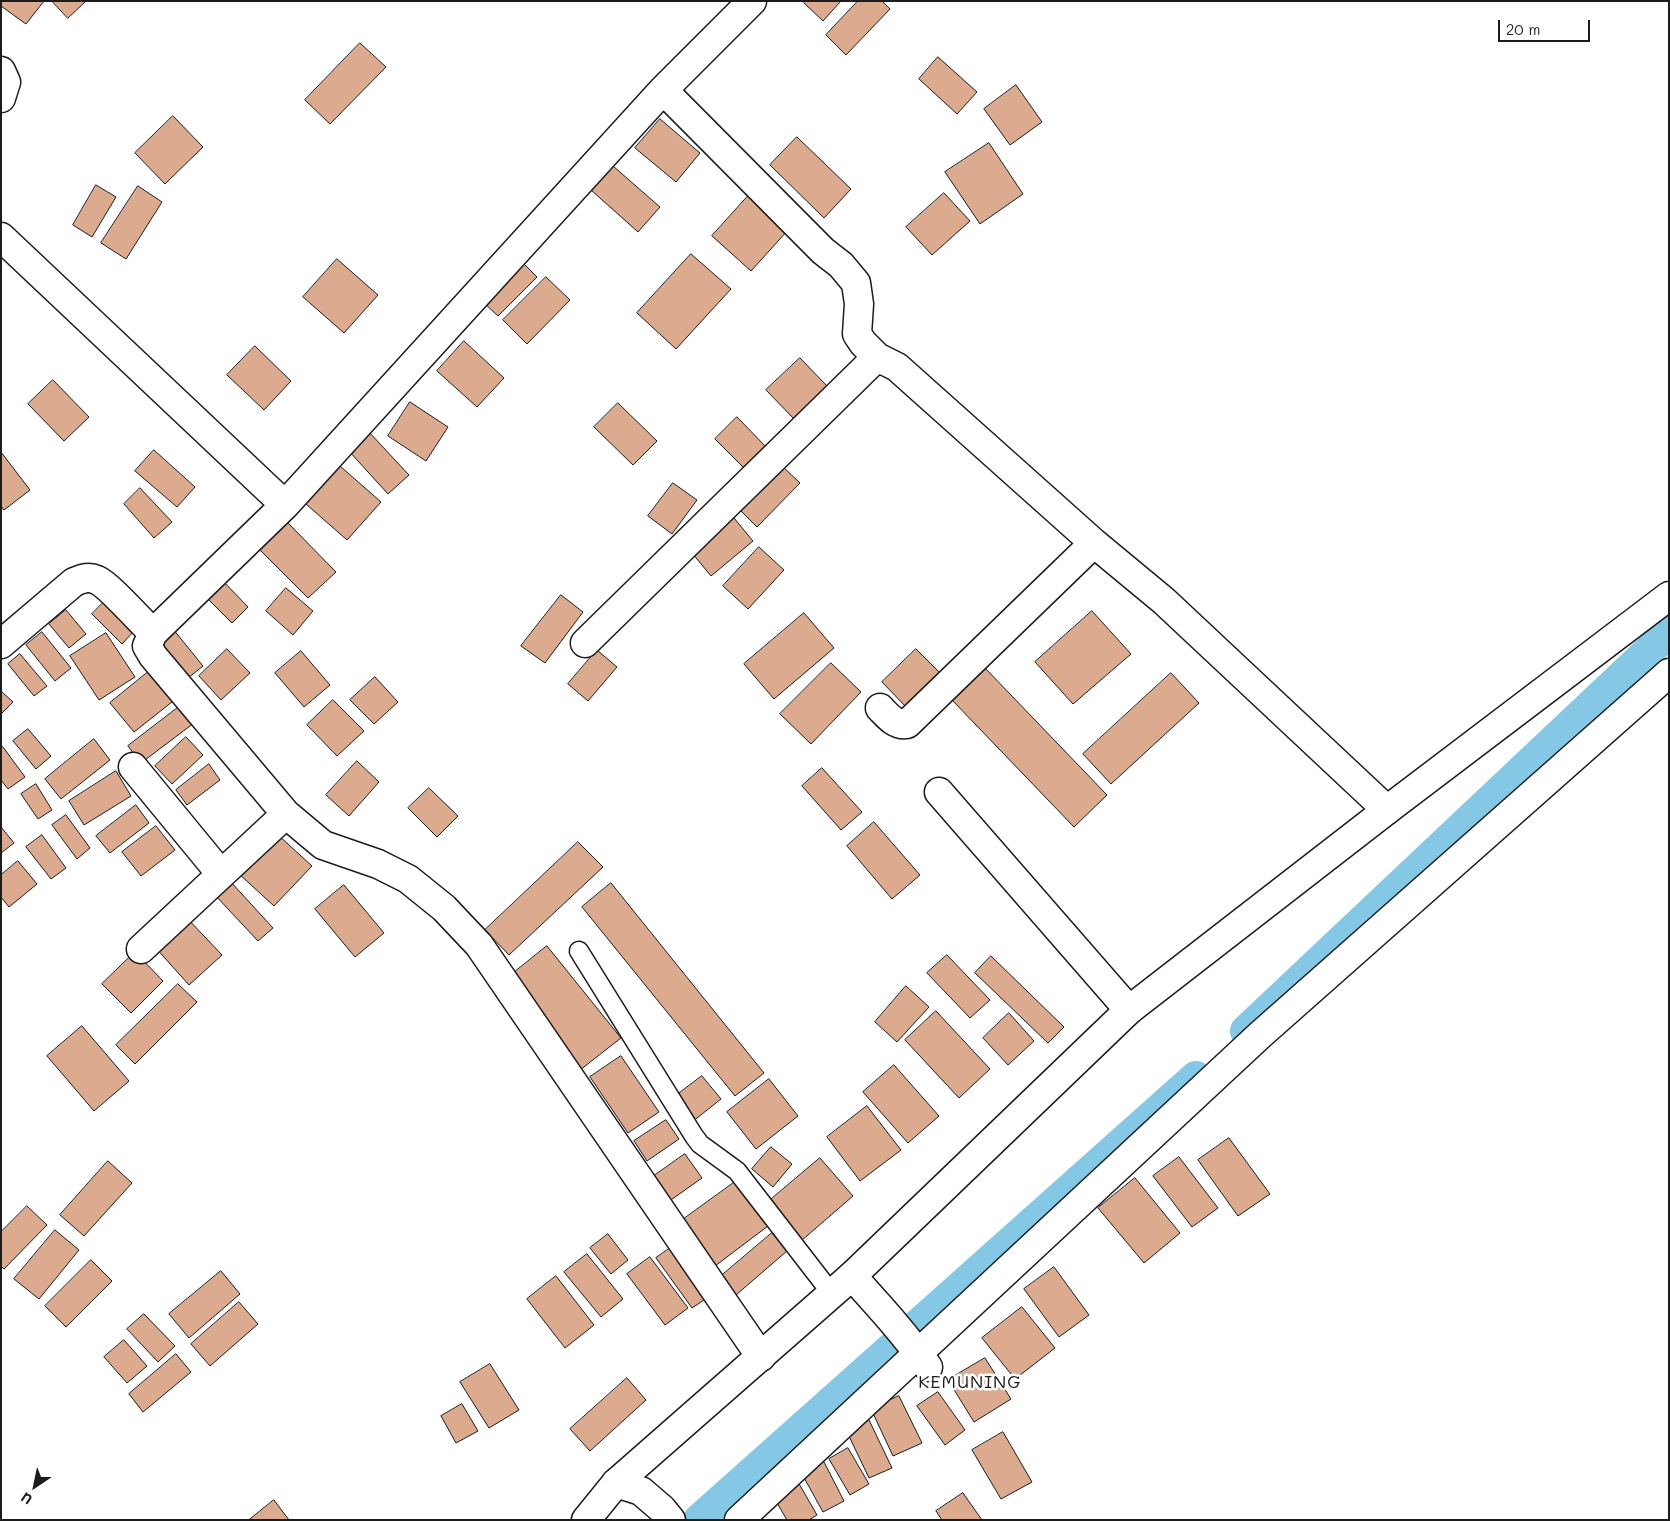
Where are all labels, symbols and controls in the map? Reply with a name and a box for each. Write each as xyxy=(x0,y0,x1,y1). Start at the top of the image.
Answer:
scale bar xyxy=(1500,10,1592,42)
text: 20 m xyxy=(1506,19,1540,39)
district label: KEMUNING xyxy=(917,1371,1023,1393)
north arrow xyxy=(10,1461,60,1511)
text: U xyxy=(17,1488,36,1509)

